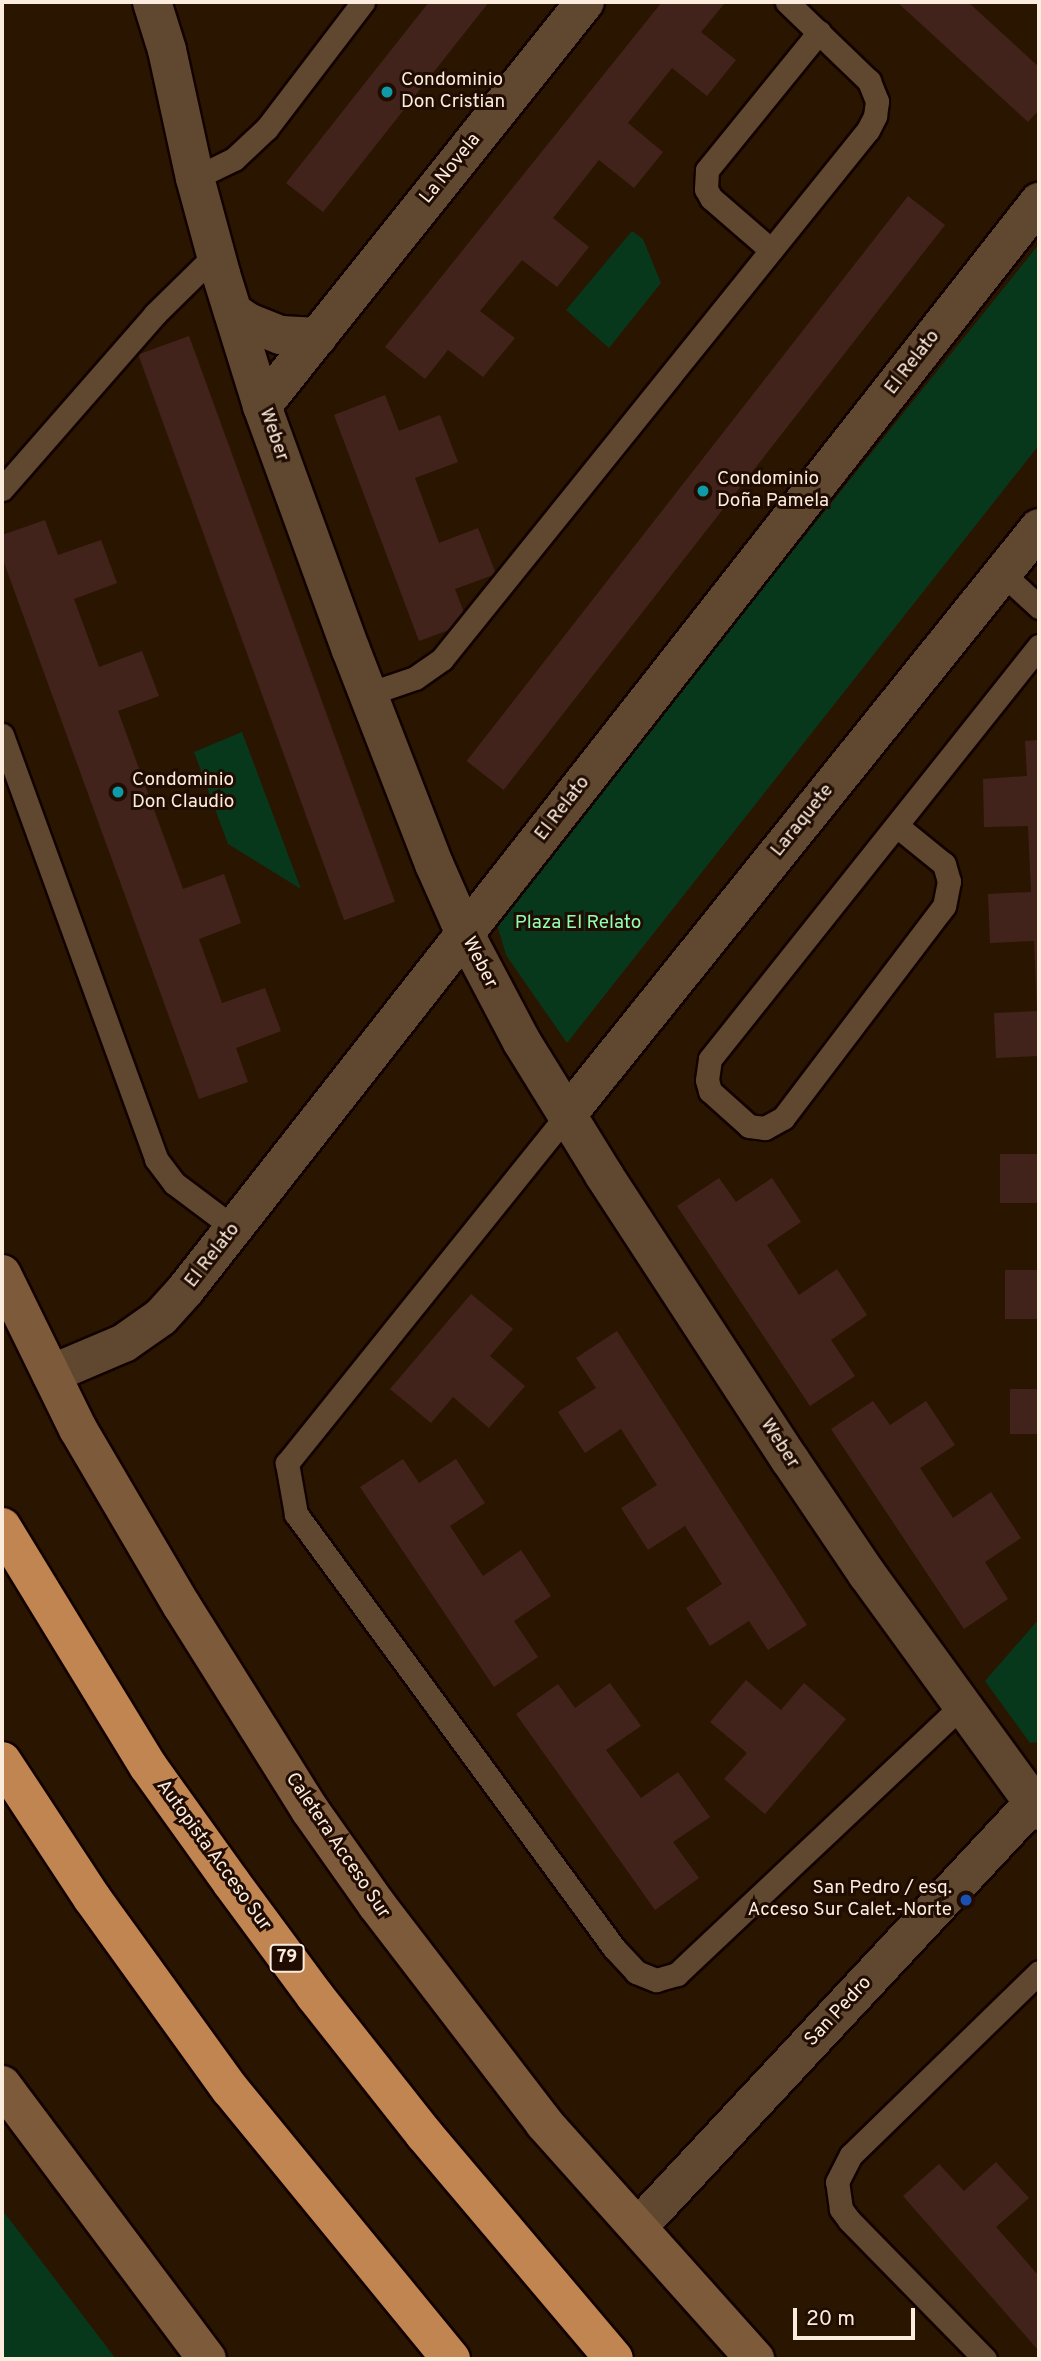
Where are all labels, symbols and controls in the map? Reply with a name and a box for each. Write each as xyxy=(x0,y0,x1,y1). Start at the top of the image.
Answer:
place label: Condominio Don Cristian xyxy=(401,70,505,114)
marker: Condominio Don Cristian xyxy=(379,84,395,100)
street label: La Novela xyxy=(416,129,486,209)
street label: El Relato xyxy=(881,326,945,400)
street label: Weber xyxy=(253,405,293,465)
place label: Condominio Doña Pamela xyxy=(717,469,829,513)
marker: Condominio Doña Pamela xyxy=(695,483,711,499)
place label: Condominio Don Claudio xyxy=(132,770,234,814)
street label: El Relato xyxy=(531,772,595,846)
street label: Laraquete xyxy=(767,780,839,862)
marker: Condominio Don Claudio xyxy=(110,784,126,800)
park label: Plaza El Relato xyxy=(515,913,641,935)
street label: Weber xyxy=(456,934,502,992)
street label: El Relato xyxy=(181,1219,245,1293)
street label: Weber xyxy=(755,1415,803,1473)
street label: Caletera Acceso Sur xyxy=(280,1768,394,1924)
street label: Autopista Acceso Sur xyxy=(150,1776,276,1936)
place label: San Pedro / esq. Acceso Sur Calet.-Norte xyxy=(747,1878,952,1922)
marker: San Pedro / esq. Acceso Sur Calet.-Norte xyxy=(958,1892,974,1908)
road number: 79 xyxy=(270,1944,304,1972)
street label: San Pedro xyxy=(801,1972,877,2052)
scale bar xyxy=(796,2294,918,2338)
text: 20 m xyxy=(806,2306,855,2333)

